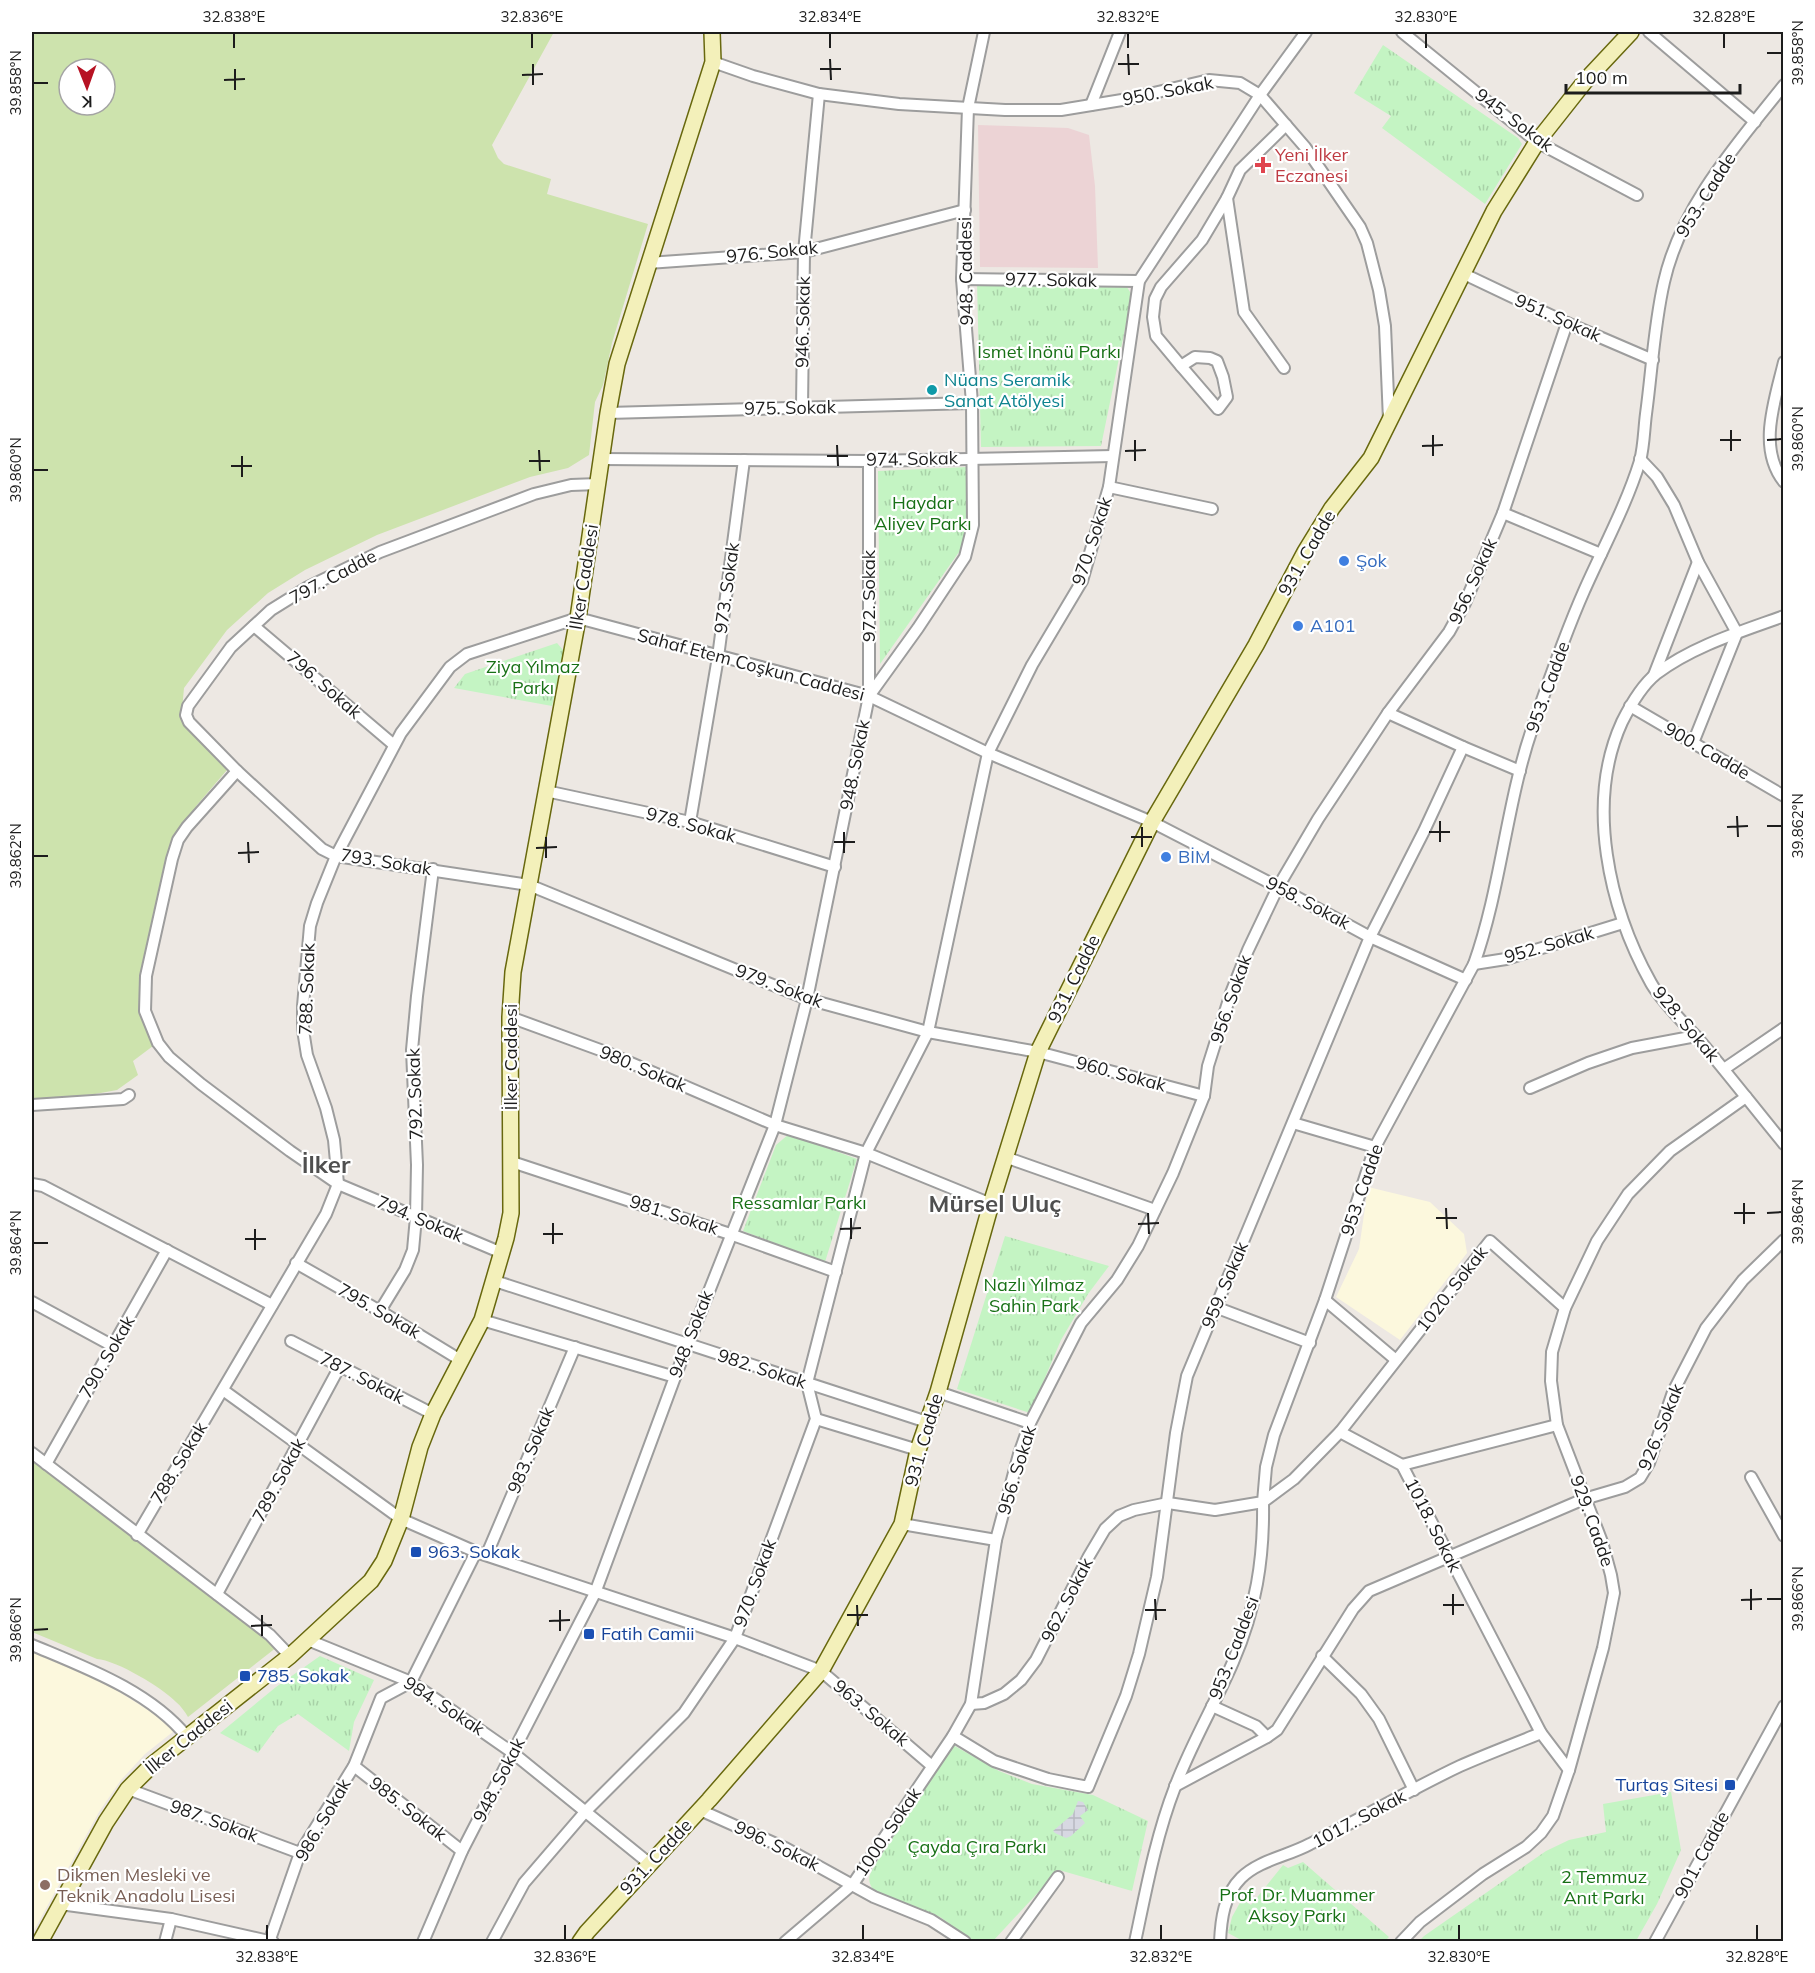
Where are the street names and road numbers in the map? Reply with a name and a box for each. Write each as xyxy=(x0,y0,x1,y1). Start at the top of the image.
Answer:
street label: 950. Sokak xyxy=(1121,70,1216,111)
street label: 945. Sokak xyxy=(1471,83,1559,157)
street label: 953. Cadde xyxy=(1671,148,1741,241)
street label: 948. Caddesi xyxy=(953,217,978,326)
street label: 976. Sokak xyxy=(725,235,820,268)
street label: 977. Sokak xyxy=(1005,267,1098,292)
street label: 946. Sokak xyxy=(790,275,815,368)
street label: 951. Sokak xyxy=(1512,288,1606,347)
street label: 975. Sokak xyxy=(744,395,837,420)
street label: 974. Sokak xyxy=(866,446,959,471)
street label: 970. Sokak xyxy=(1066,493,1117,588)
street label: 931. Cadde xyxy=(1273,506,1340,600)
street label: İlker Caddesi xyxy=(564,523,603,631)
street label: 956. Sokak xyxy=(1443,533,1502,627)
street label: 973. Sokak xyxy=(709,540,744,635)
street label: 797. Cadde xyxy=(285,544,380,609)
street label: 972. Sokak xyxy=(857,549,880,642)
street label: Sahaf Etem Coşkun Caddesi xyxy=(635,623,867,706)
street label: 953. Cadde xyxy=(1520,638,1575,736)
street label: 796. Sokak xyxy=(282,646,367,724)
street label: 948. Sokak xyxy=(834,717,875,812)
street label: 900. Cadde xyxy=(1660,717,1754,784)
street label: 978. Sokak xyxy=(644,802,739,848)
street label: 793. Sokak xyxy=(339,843,434,880)
street label: 958. Sokak xyxy=(1262,871,1355,935)
street label: 952. Sokak xyxy=(1501,921,1597,968)
street label: 931. Cadde xyxy=(1042,931,1105,1027)
street label: 788. Sokak xyxy=(293,942,320,1035)
street label: 956. Sokak xyxy=(1205,951,1257,1046)
street label: 979. Sokak xyxy=(732,958,827,1013)
street label: 928. Sokak xyxy=(1648,981,1725,1067)
street label: İlker Caddesi xyxy=(499,1004,522,1110)
street label: 980. Sokak xyxy=(596,1040,691,1097)
street label: 792. Sokak xyxy=(401,1047,428,1140)
street label: 960. Sokak xyxy=(1074,1051,1169,1097)
street label: 953. Cadde xyxy=(1335,1141,1388,1239)
street label: 981. Sokak xyxy=(627,1189,722,1240)
street label: 794. Sokak xyxy=(373,1190,468,1247)
street label: 959. Sokak xyxy=(1196,1237,1253,1332)
street label: 1020. Sokak xyxy=(1411,1241,1493,1336)
street label: 795. Sokak xyxy=(334,1278,425,1344)
street label: 948. Sokak xyxy=(663,1286,718,1381)
street label: 790. Sokak xyxy=(74,1311,140,1402)
street label: 982. Sokak xyxy=(715,1343,810,1394)
street label: 787. Sokak xyxy=(316,1346,409,1409)
street label: 926. Sokak xyxy=(1633,1379,1689,1474)
street label: 931. Cadde xyxy=(899,1391,948,1489)
street label: 983. Sokak xyxy=(502,1402,559,1497)
street label: 788. Sokak xyxy=(145,1417,212,1508)
street label: 956. Sokak xyxy=(992,1422,1041,1517)
street label: 789. Sokak xyxy=(247,1433,311,1526)
street label: 929. Cadde xyxy=(1565,1472,1620,1570)
street label: 1018. Sokak xyxy=(1400,1474,1467,1576)
street label: 970. Sokak xyxy=(728,1535,781,1630)
street label: 962. Sokak xyxy=(1035,1553,1098,1646)
street label: 953. Caddesi xyxy=(1203,1593,1264,1703)
street label: 984. Sokak xyxy=(399,1671,490,1741)
street label: 963. Sokak xyxy=(829,1674,914,1751)
street label: İlker Caddesi xyxy=(140,1694,237,1779)
street label: 948. Sokak xyxy=(467,1733,530,1826)
street label: 985. Sokak xyxy=(365,1771,452,1846)
street label: 986. Sokak xyxy=(290,1774,356,1865)
street label: 1000. Sokak xyxy=(849,1782,926,1881)
street label: 1017. Sokak xyxy=(1308,1784,1410,1853)
street label: 987. Sokak xyxy=(167,1794,262,1847)
street label: 901. Cadde xyxy=(1669,1807,1734,1902)
street label: 931. Cadde xyxy=(615,1814,697,1899)
street label: 996. Sokak xyxy=(731,1815,824,1876)

